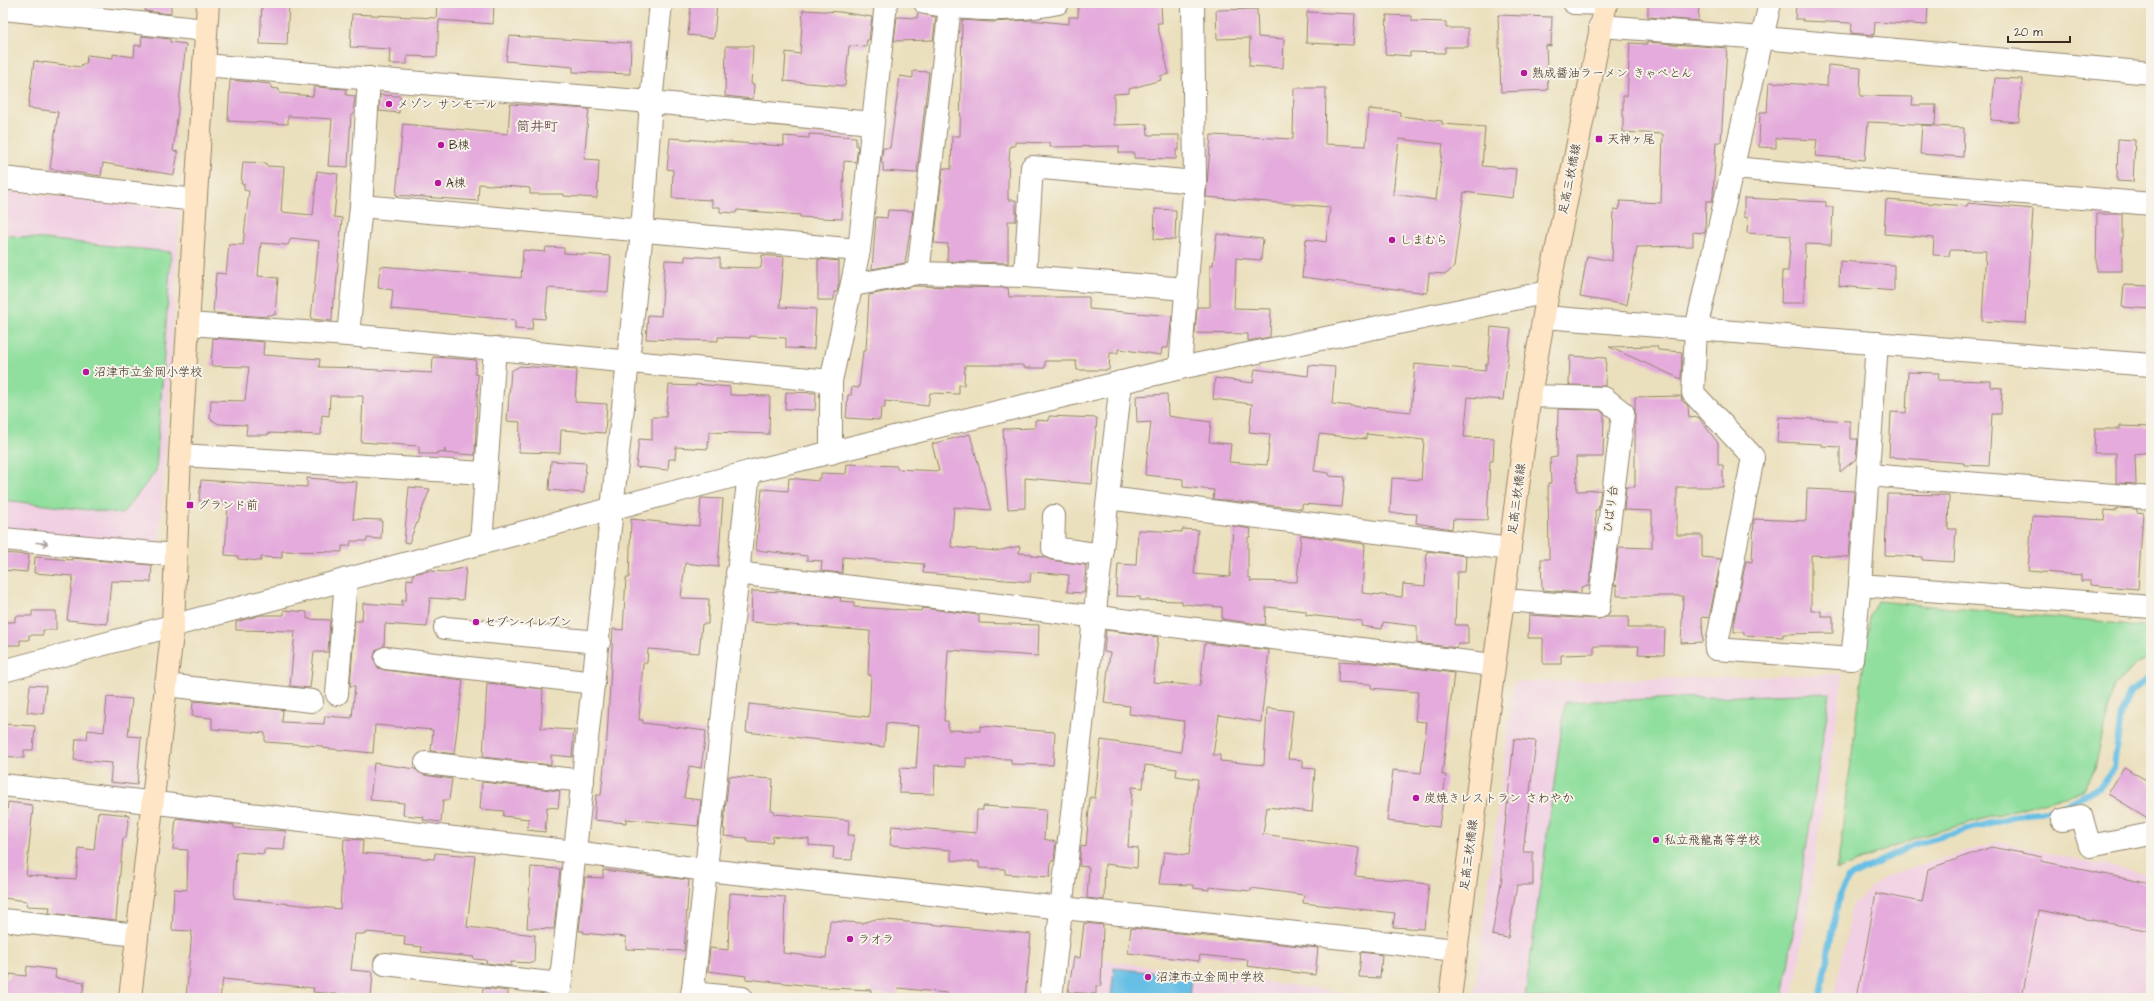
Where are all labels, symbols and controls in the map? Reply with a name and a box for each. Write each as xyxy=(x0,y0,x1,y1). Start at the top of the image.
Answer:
scale bar xyxy=(2008,18,2070,44)
text: 20 m xyxy=(2014,24,2043,41)
place label: 熟成醤油ラーメン きゃべとん xyxy=(1532,65,1693,82)
marker: 熟成醤油ラーメン きゃべとん xyxy=(1519,68,1529,78)
place label: メゾン サンモール xyxy=(397,96,497,113)
marker: メゾン サンモール xyxy=(384,99,394,109)
district label: 筒井町 xyxy=(516,117,558,137)
place label: 天神ヶ尾 xyxy=(1607,131,1655,148)
marker: 天神ヶ尾 xyxy=(1594,134,1604,144)
place label: B棟 xyxy=(449,137,470,154)
marker: B棟 xyxy=(436,140,446,150)
street label: 足高三枚橋線 xyxy=(1555,142,1585,216)
place label: A棟 xyxy=(446,175,466,192)
marker: A棟 xyxy=(433,178,443,188)
place label: しまむら xyxy=(1400,232,1448,249)
marker: しまむら xyxy=(1387,235,1397,245)
place label: 沼津市立金岡小学校 xyxy=(94,364,202,381)
marker: 沼津市立金岡小学校 xyxy=(81,367,91,377)
street label: 足高三枚橋線 xyxy=(1504,462,1530,536)
street label: ひばり台 xyxy=(1600,484,1622,534)
place label: グランド前 xyxy=(198,497,258,514)
marker: グランド前 xyxy=(185,500,195,510)
one-way arrow xyxy=(35,539,48,547)
place label: セブン-イレブン xyxy=(484,614,572,631)
marker: セブン-イレブン xyxy=(471,617,481,627)
place label: 炭焼きレストラン さわやか xyxy=(1424,790,1574,807)
marker: 炭焼きレストラン さわやか xyxy=(1411,793,1421,803)
street label: 足高三枚橋線 xyxy=(1456,818,1482,892)
place label: 私立飛龍高等学校 xyxy=(1664,832,1760,849)
marker: 私立飛龍高等学校 xyxy=(1651,835,1661,845)
place label: ラオラ xyxy=(858,931,894,948)
marker: ラオラ xyxy=(845,934,855,944)
place label: 沼津市立金岡中学校 xyxy=(1156,969,1264,986)
marker: 沼津市立金岡中学校 xyxy=(1143,972,1153,982)

